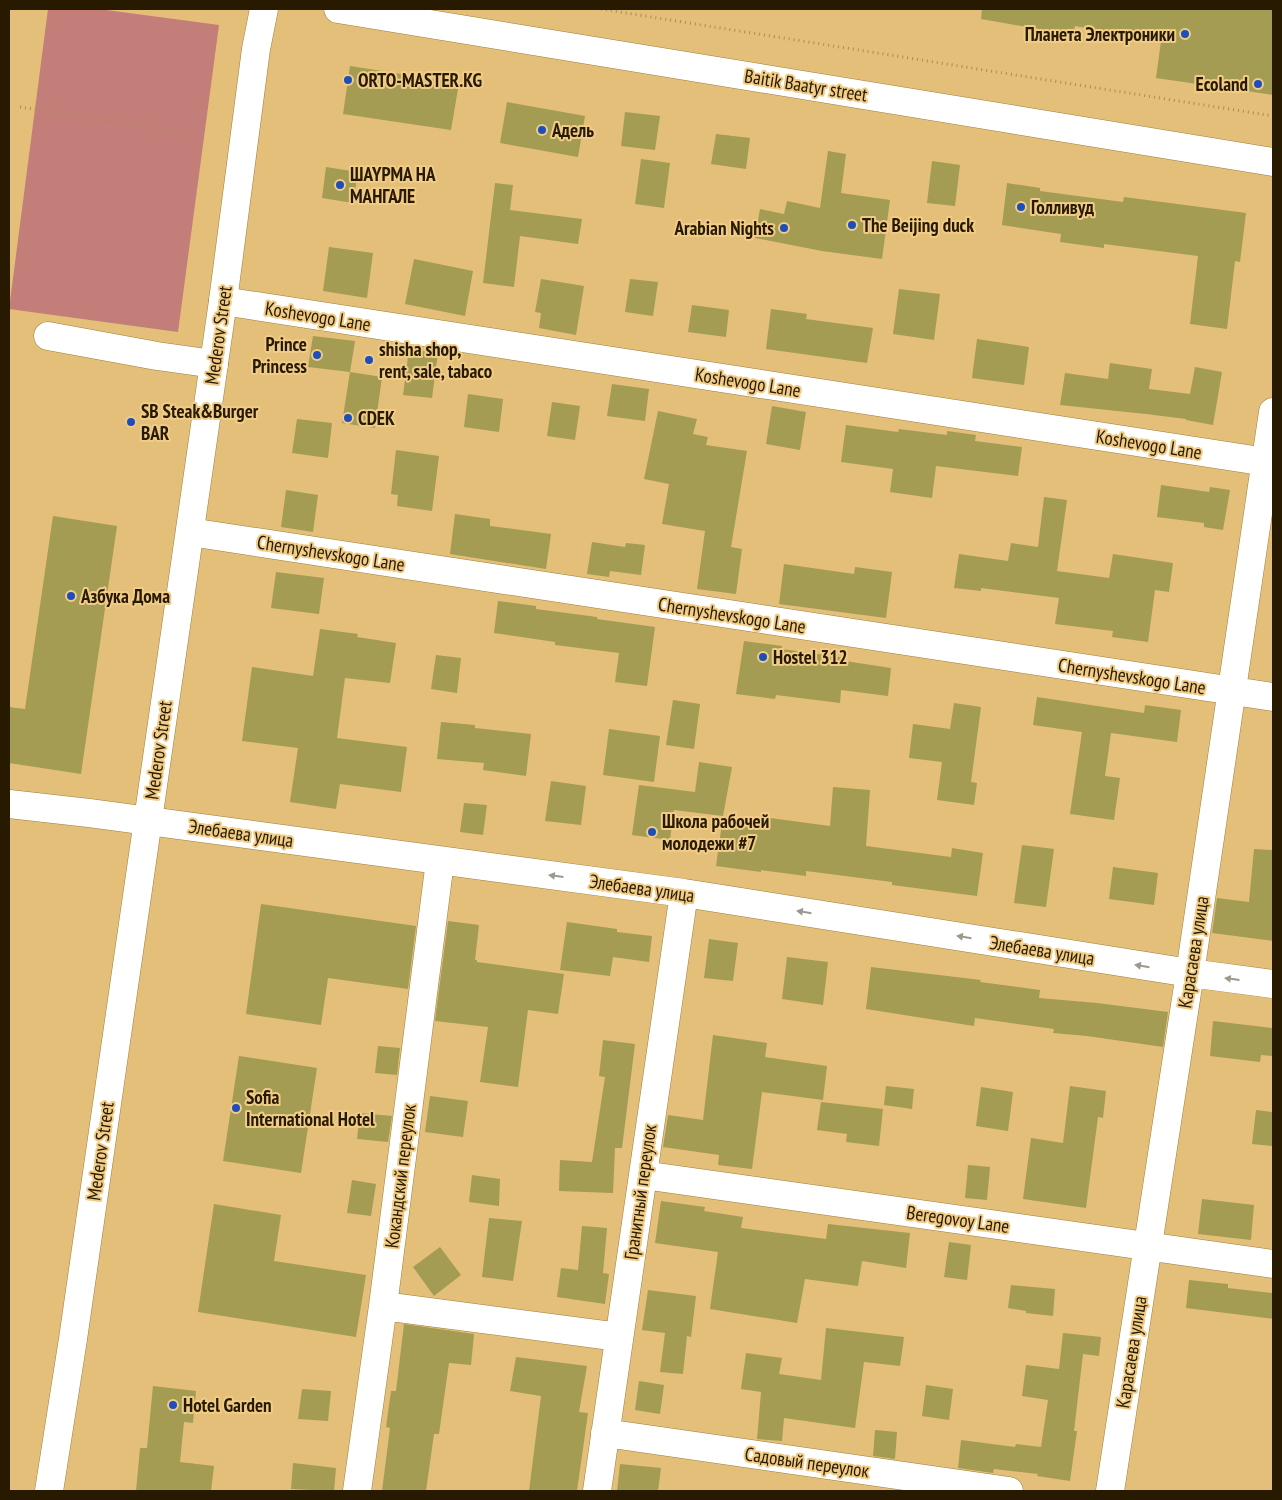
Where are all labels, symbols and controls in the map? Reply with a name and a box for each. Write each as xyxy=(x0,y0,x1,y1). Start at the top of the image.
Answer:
place label: Планета Электроники xyxy=(1025,22,1175,46)
marker: Планета Электроники xyxy=(1179,28,1191,40)
street label: Baitik Baatyr street xyxy=(743,63,870,107)
place label: ORTO-MASTER.KG xyxy=(358,68,482,92)
place label: Ecoland xyxy=(1196,72,1248,96)
marker: ORTO-MASTER.KG xyxy=(342,74,354,86)
marker: Ecoland xyxy=(1252,78,1264,90)
place label: Адель xyxy=(551,118,594,142)
marker: Адель xyxy=(536,124,548,136)
place label: ШАҮРМА НА МАНГАЛЕ xyxy=(350,162,436,208)
marker: ШАҮРМА НА МАНГАЛЕ xyxy=(334,179,346,191)
place label: Голливуд xyxy=(1031,195,1094,219)
marker: Голливуд xyxy=(1015,201,1027,213)
place label: The Beijing duck xyxy=(862,213,974,237)
place label: Arabian Nights xyxy=(673,216,774,240)
marker: The Beijing duck xyxy=(846,219,858,231)
marker: Arabian Nights xyxy=(778,222,790,234)
street label: Mederov Street xyxy=(199,283,237,386)
street label: Koshevogo Lane xyxy=(263,296,373,336)
place label: Prince Princess xyxy=(252,332,307,378)
place label: shisha shop, rent, sale, tabaco xyxy=(379,337,492,383)
marker: Prince Princess xyxy=(311,349,323,361)
marker: shisha shop, rent, sale, tabaco xyxy=(363,354,375,366)
street label: Koshevogo Lane xyxy=(693,362,803,402)
place label: SB Steak&Burger BAR xyxy=(141,399,259,445)
place label: CDEK xyxy=(358,406,395,430)
marker: CDEK xyxy=(342,412,354,424)
marker: SB Steak&Burger BAR xyxy=(125,416,137,428)
street label: Koshevogo Lane xyxy=(1094,424,1204,464)
street label: Chernyshevskogo Lane xyxy=(256,529,407,577)
place label: Азбука Дома xyxy=(80,584,170,608)
marker: Азбука Дома xyxy=(65,590,77,602)
street label: Chernyshevskogo Lane xyxy=(657,591,808,639)
place label: Hostel 312 xyxy=(773,645,848,669)
marker: Hostel 312 xyxy=(757,651,769,663)
street label: Chernyshevskogo Lane xyxy=(1057,652,1208,700)
street label: Mederov Street xyxy=(139,698,177,801)
place label: Школа рабочей молодежи #7 xyxy=(662,809,769,855)
street label: Элебаева улица xyxy=(187,814,295,852)
marker: Школа рабочей молодежи #7 xyxy=(646,826,658,838)
street label: Элебаева улица xyxy=(588,869,696,907)
one-way arrow xyxy=(548,872,564,880)
street label: Карасаева улица xyxy=(1172,894,1214,1010)
one-way arrow xyxy=(795,907,811,915)
street label: Элебаева улица xyxy=(988,930,1096,970)
one-way arrow xyxy=(956,933,972,941)
one-way arrow xyxy=(1133,961,1149,969)
one-way arrow xyxy=(1223,975,1239,983)
place label: Sofia International Hotel xyxy=(246,1085,375,1131)
street label: Mederov Street xyxy=(81,1099,119,1202)
marker: Sofia International Hotel xyxy=(230,1102,242,1114)
street label: Кокандский переулок xyxy=(379,1102,421,1249)
street label: Гранитный переулок xyxy=(619,1122,661,1261)
street label: Beregovoy Lane xyxy=(905,1200,1011,1238)
street label: Карасаева улица xyxy=(1110,1294,1152,1410)
place label: Hotel Garden xyxy=(183,1393,272,1417)
marker: Hotel Garden xyxy=(167,1399,179,1411)
street label: Садовый переулок xyxy=(743,1441,871,1483)

